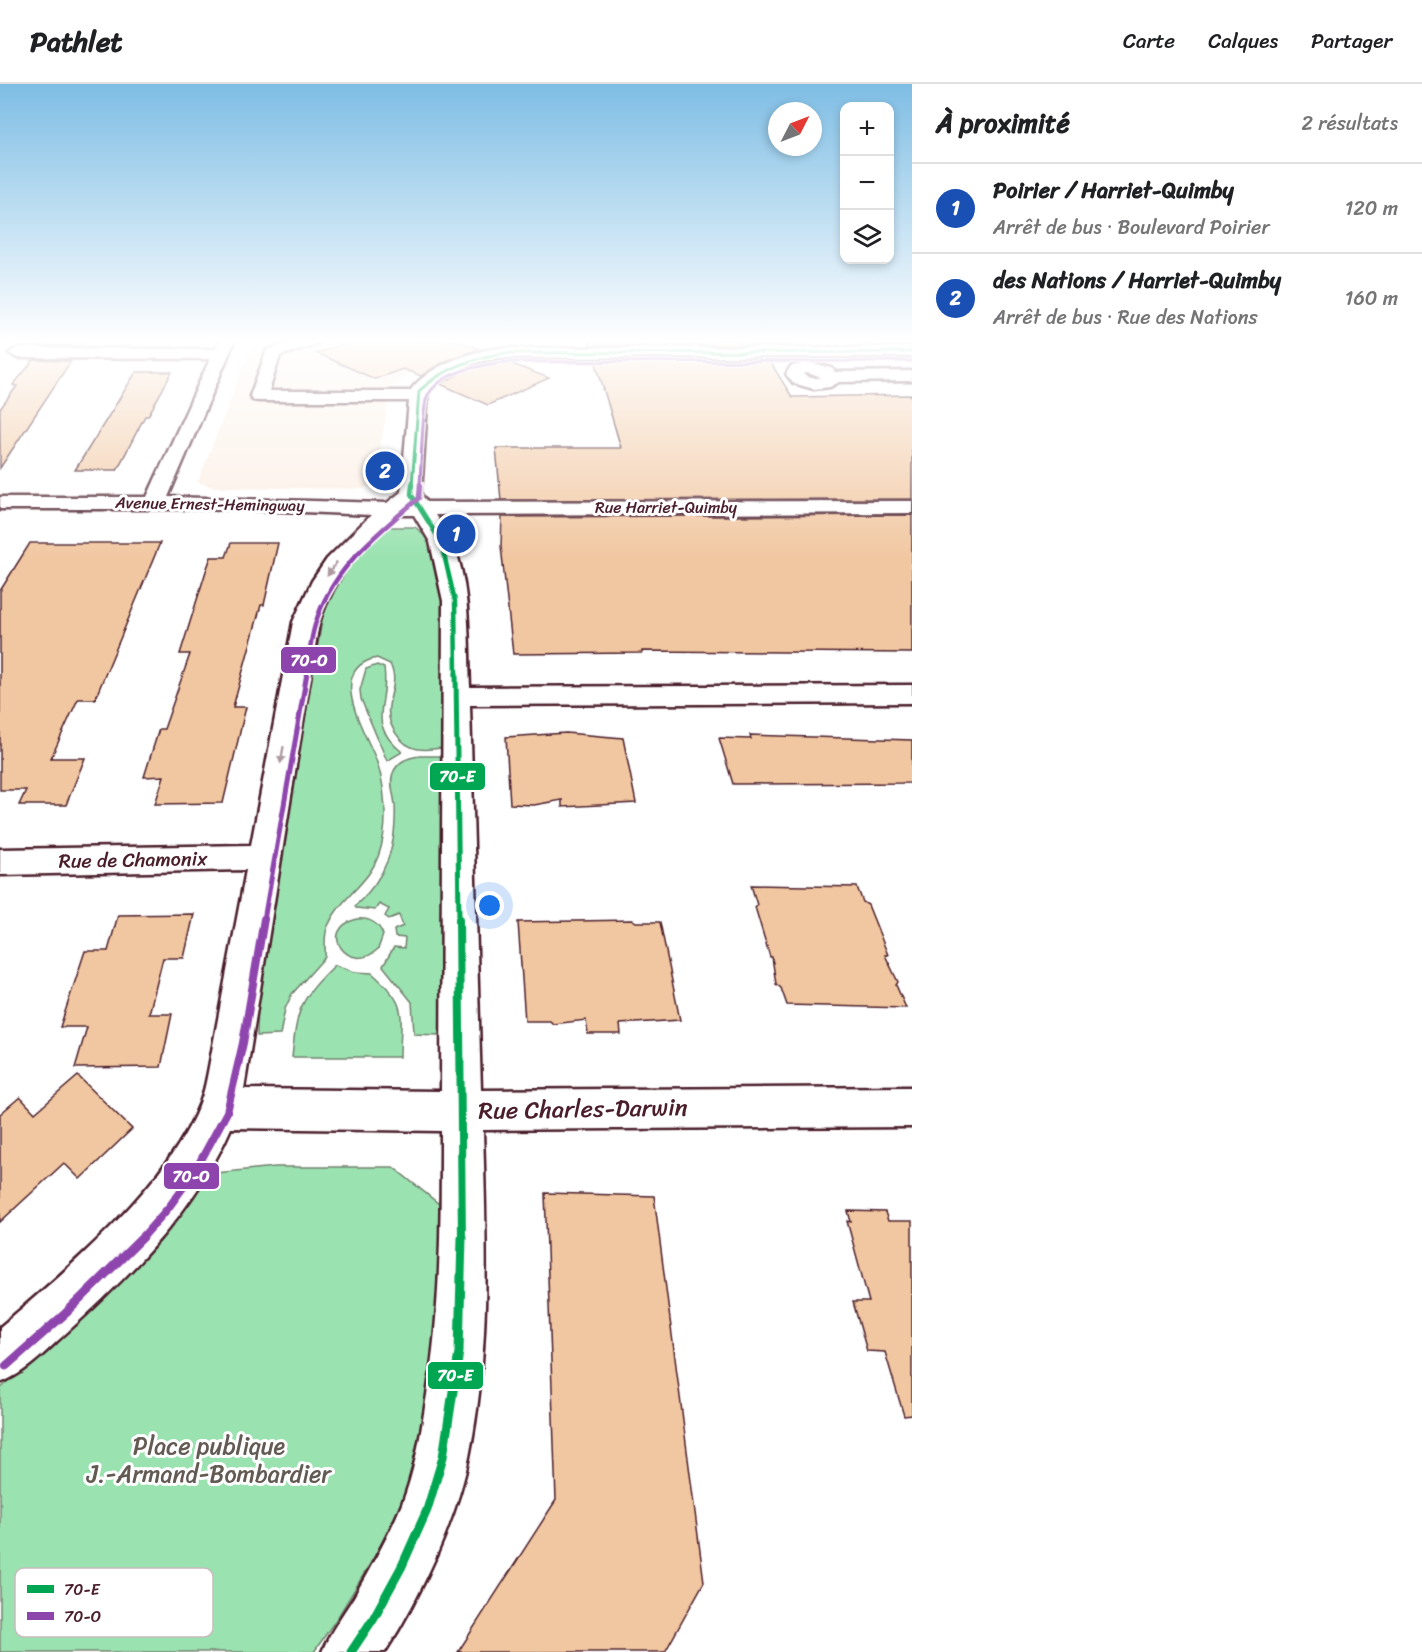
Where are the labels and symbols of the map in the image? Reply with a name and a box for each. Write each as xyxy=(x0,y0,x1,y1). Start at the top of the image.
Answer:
north arrow xyxy=(768,102,822,156)
pin: 2 xyxy=(366,448,404,494)
street label: Avenue Ernest-Hemingway xyxy=(114,488,305,520)
street label: Rue Harriet-Quimby xyxy=(595,493,738,522)
pin: 1 xyxy=(436,512,476,556)
one-way arrow xyxy=(326,560,338,576)
line badge: 70-O xyxy=(280,646,337,674)
text: 70-O xyxy=(290,646,328,675)
one-way arrow xyxy=(278,746,287,765)
line badge: 70-E xyxy=(429,762,486,791)
text: 70-E xyxy=(439,762,476,791)
street label: Rue de Chamonix xyxy=(58,841,208,879)
your location xyxy=(475,891,504,920)
street label: Rue Charles-Darwin xyxy=(478,1086,688,1132)
line badge: 70-O xyxy=(163,1162,220,1190)
text: 70-O xyxy=(172,1162,210,1191)
line badge: 70-E xyxy=(427,1361,484,1390)
text: 70-E xyxy=(437,1361,474,1390)
park label: Place publique J.-Armand-Bombardier xyxy=(86,1425,332,1495)
legend xyxy=(15,1568,213,1637)
text: 70-E xyxy=(64,1575,101,1604)
text: 70-O xyxy=(64,1602,101,1631)

